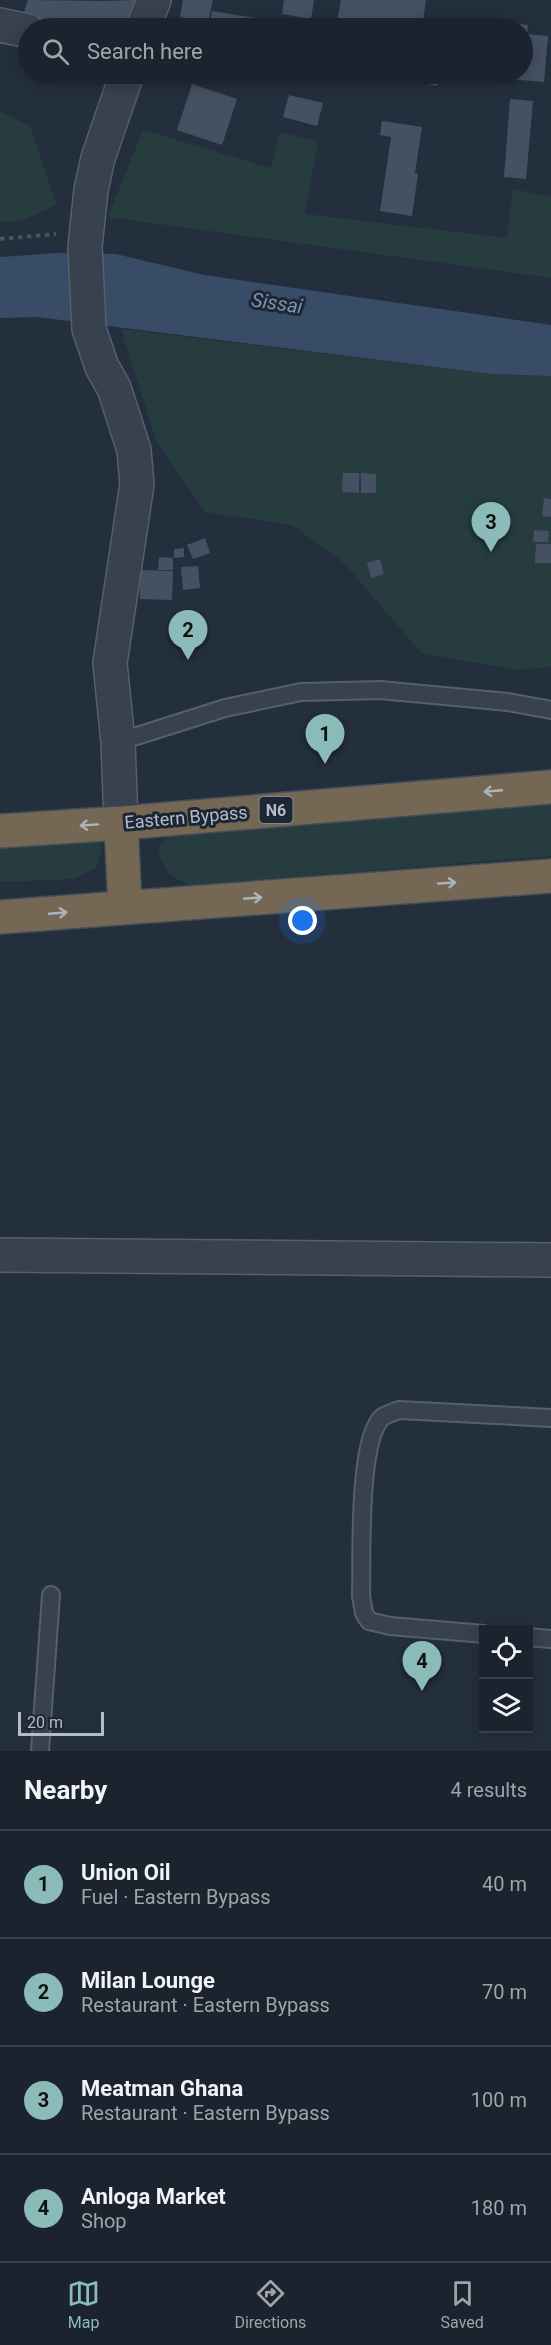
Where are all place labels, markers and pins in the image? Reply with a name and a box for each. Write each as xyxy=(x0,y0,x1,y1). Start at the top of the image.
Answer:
pin: 3 xyxy=(472,502,510,552)
pin: 2 xyxy=(168,610,207,660)
pin: 1 xyxy=(306,714,344,764)
pin: 4 xyxy=(402,1642,442,1691)

